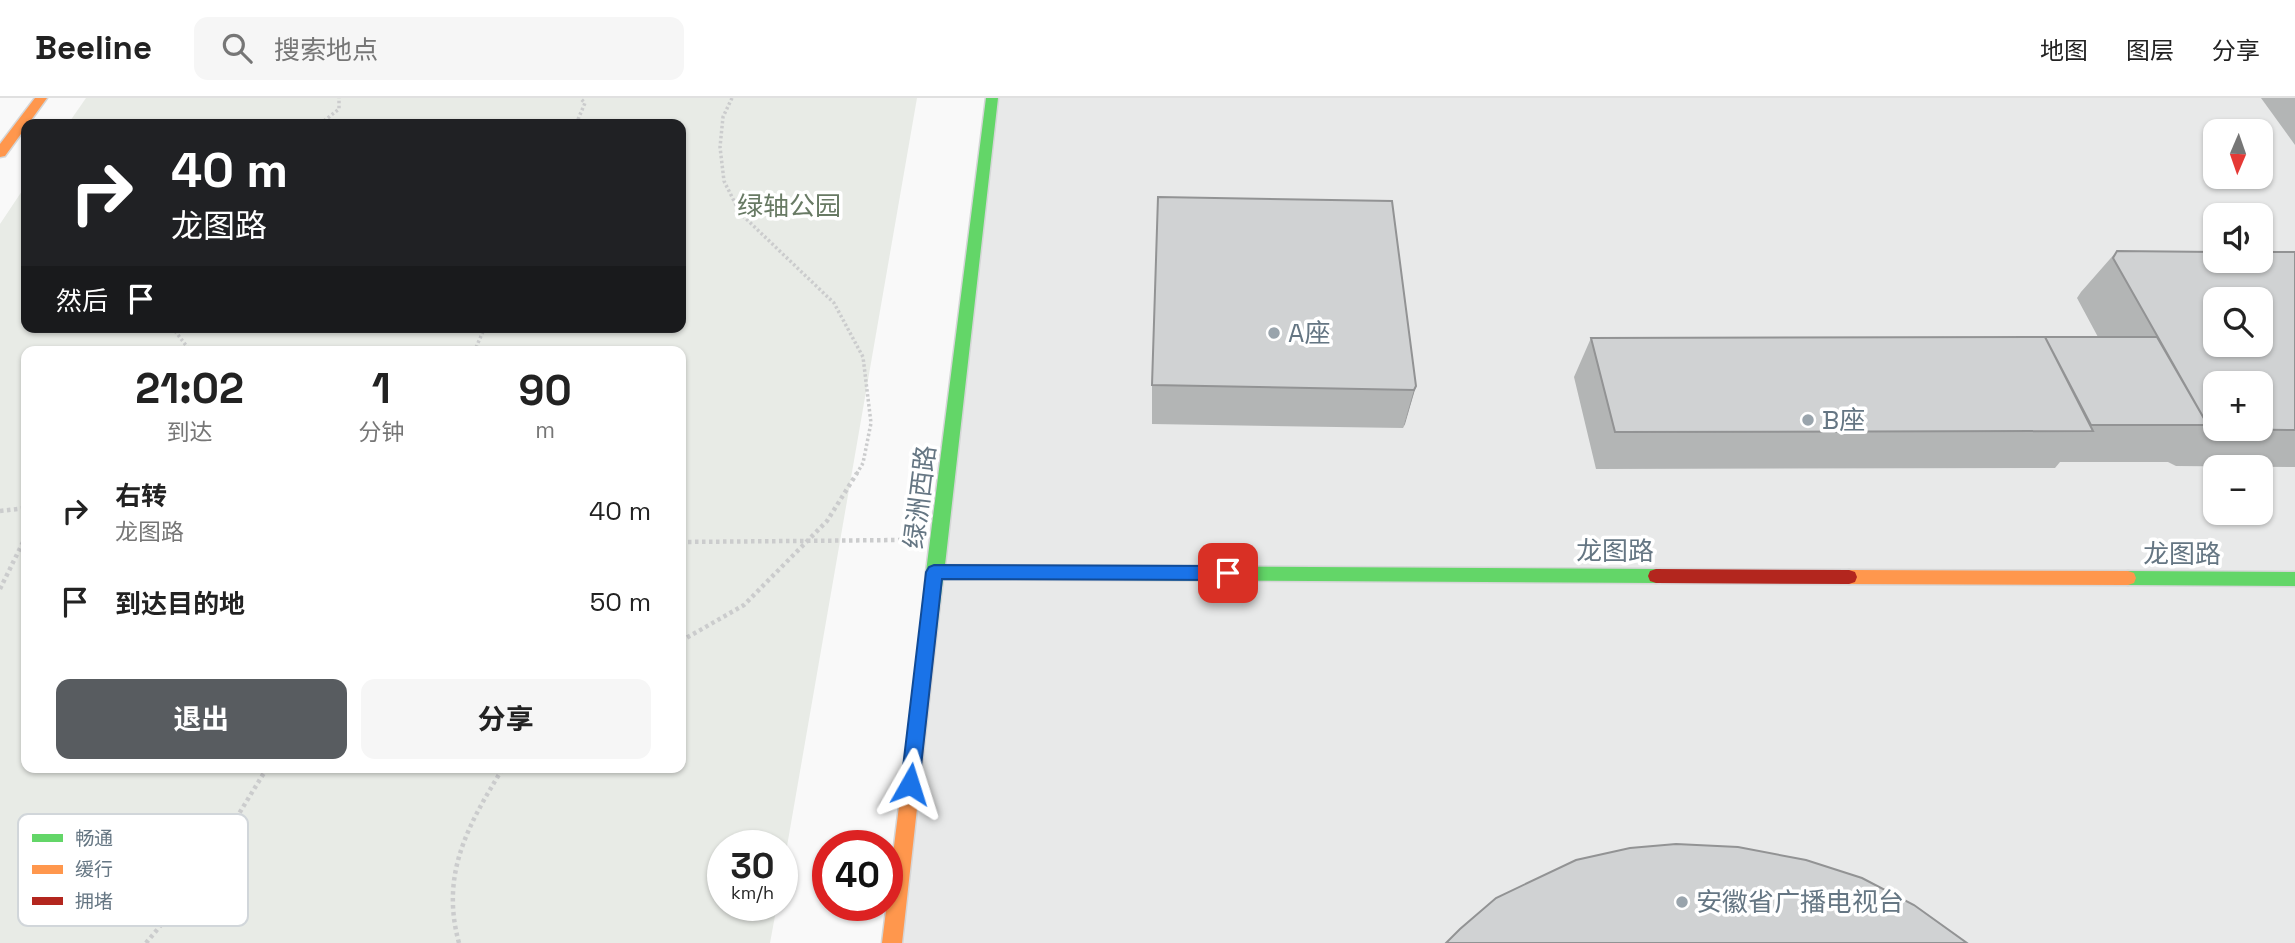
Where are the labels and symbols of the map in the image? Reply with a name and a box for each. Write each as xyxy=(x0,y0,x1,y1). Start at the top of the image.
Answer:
north arrow xyxy=(2203,119,2273,189)
park label: 绿轴公园 xyxy=(737,189,841,223)
place label: A座 xyxy=(1288,316,1330,350)
marker: A座 xyxy=(1266,325,1282,341)
place label: B座 xyxy=(1822,403,1865,437)
marker: B座 xyxy=(1800,412,1816,428)
street label: 绿洲西路 xyxy=(897,443,943,551)
street label: 龙图路 xyxy=(1576,534,1654,568)
street label: 龙图路 xyxy=(2143,537,2221,571)
pin xyxy=(1198,543,1258,603)
position arrow xyxy=(873,747,947,821)
legend xyxy=(18,814,248,926)
text: 畅通 xyxy=(75,826,113,851)
speed limit sign: 40 xyxy=(812,830,903,921)
text: 缓行 xyxy=(75,857,113,882)
place label: 安徽省广播电视台 xyxy=(1696,885,1904,919)
text: 拥堵 xyxy=(75,889,113,914)
marker: 安徽省广播电视台 xyxy=(1674,894,1690,910)

